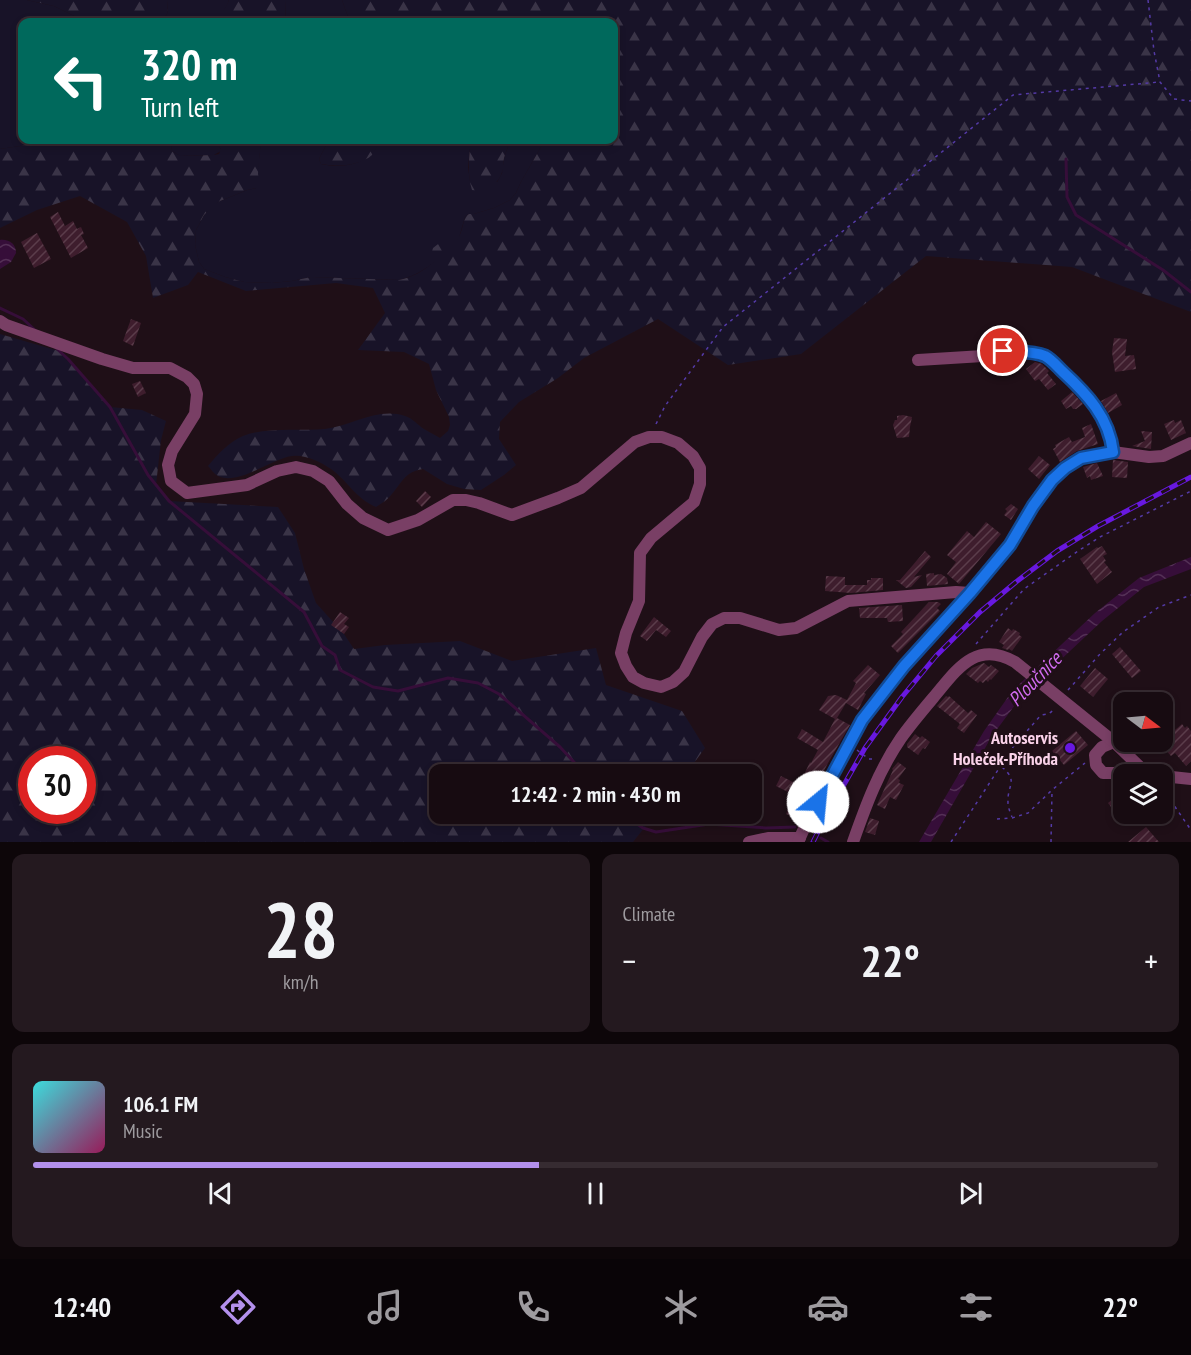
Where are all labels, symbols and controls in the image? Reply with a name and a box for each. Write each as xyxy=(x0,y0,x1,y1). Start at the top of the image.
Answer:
text: 320 m xyxy=(141,37,238,92)
icon: left xyxy=(42,42,120,120)
text: Turn left xyxy=(141,90,219,124)
pin xyxy=(977,325,1028,376)
icon: arrive xyxy=(986,334,1019,367)
water label: Ploučnice xyxy=(1003,645,1069,712)
north arrow xyxy=(1113,692,1173,752)
map controls xyxy=(1113,692,1173,824)
place label: Autoservis Holeček-Příhoda xyxy=(953,726,1058,770)
marker: Autoservis Holeček-Příhoda xyxy=(1063,741,1077,755)
speed limit sign: 30 xyxy=(18,746,96,824)
button: layers xyxy=(1113,764,1173,824)
position arrow xyxy=(786,770,850,834)
text: 12:42 · 2 min · 430 m xyxy=(510,780,681,808)
text: 28 xyxy=(263,879,338,980)
text: Climate xyxy=(623,901,675,927)
text: 22° xyxy=(861,931,920,989)
text: − xyxy=(623,939,636,982)
text: + xyxy=(1144,939,1158,982)
text: km/h xyxy=(283,969,318,995)
text: 106.1 FM xyxy=(123,1090,198,1118)
text: Music xyxy=(123,1118,163,1144)
icon: previous xyxy=(204,1177,237,1210)
icon: pause xyxy=(579,1177,612,1210)
icon: next xyxy=(954,1177,987,1210)
icon: directions xyxy=(217,1286,259,1328)
icon: music xyxy=(364,1286,406,1328)
icon: phone xyxy=(512,1286,554,1328)
icon: climate xyxy=(660,1286,702,1328)
icon: car xyxy=(807,1286,849,1328)
icon: filters xyxy=(955,1286,997,1328)
text: 12:40 xyxy=(53,1290,111,1324)
text: 22° xyxy=(1102,1290,1138,1324)

